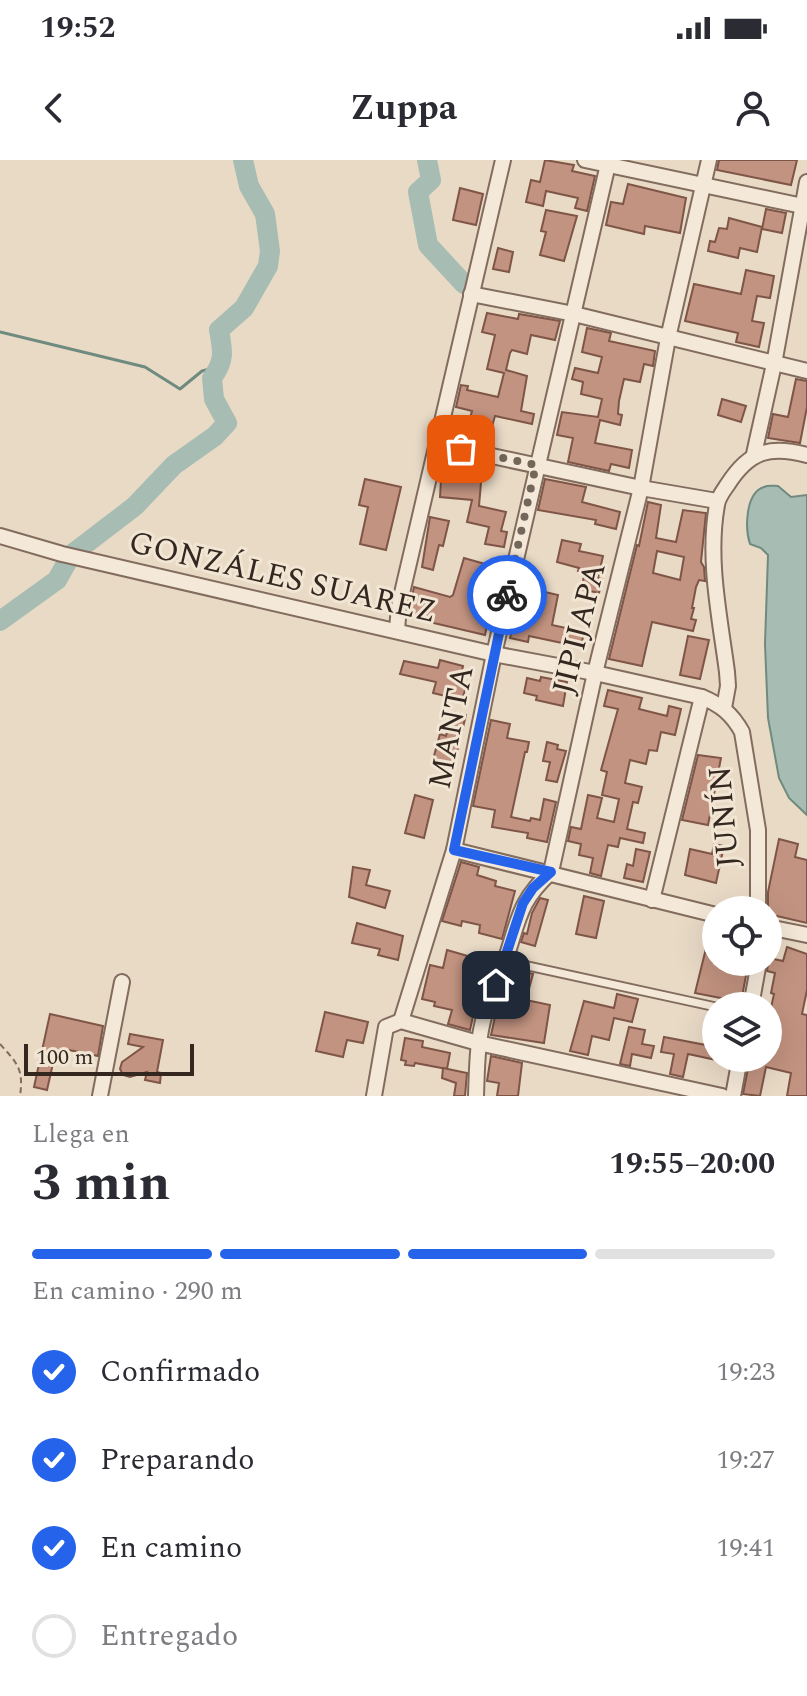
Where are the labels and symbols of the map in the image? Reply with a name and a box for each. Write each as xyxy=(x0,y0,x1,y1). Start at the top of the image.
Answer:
pin xyxy=(427,415,495,483)
street label: GONZÁLES SUAREZ xyxy=(124,518,441,637)
courier xyxy=(467,555,547,635)
street label: JIPIJAPA xyxy=(539,557,620,700)
street label: MANTA xyxy=(416,661,487,793)
street label: JUNÍN xyxy=(696,764,753,870)
pin xyxy=(462,951,530,1019)
scale bar xyxy=(24,1040,194,1076)

